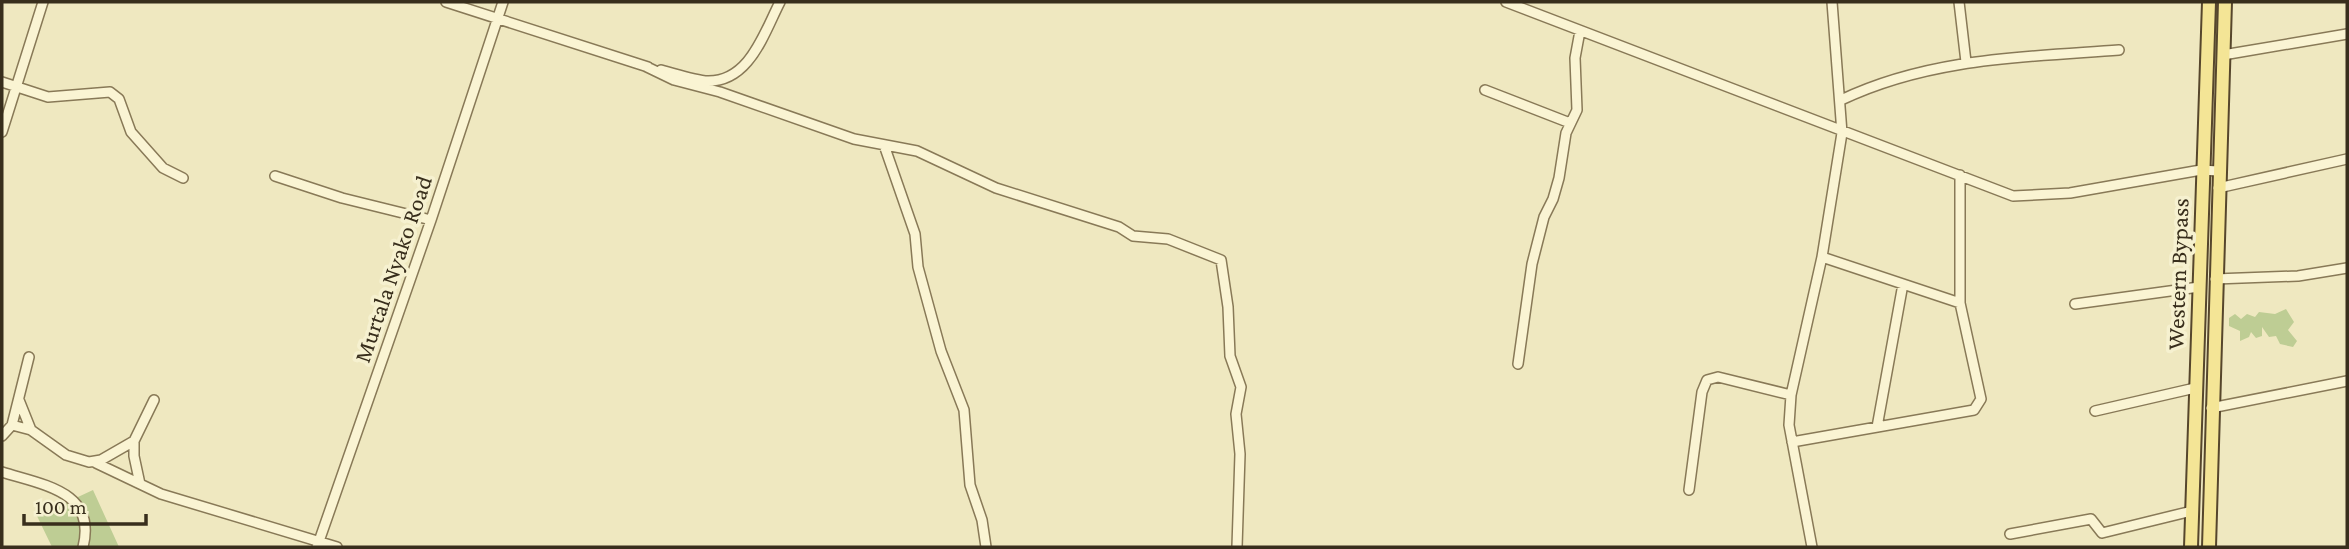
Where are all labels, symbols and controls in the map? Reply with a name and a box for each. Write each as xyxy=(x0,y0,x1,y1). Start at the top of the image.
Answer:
street label: Murtala Nyako Road xyxy=(348,171,437,366)
street label: Western Bypass xyxy=(2161,198,2194,350)
scale bar xyxy=(24,482,147,526)
text: 100 m xyxy=(35,495,87,519)

